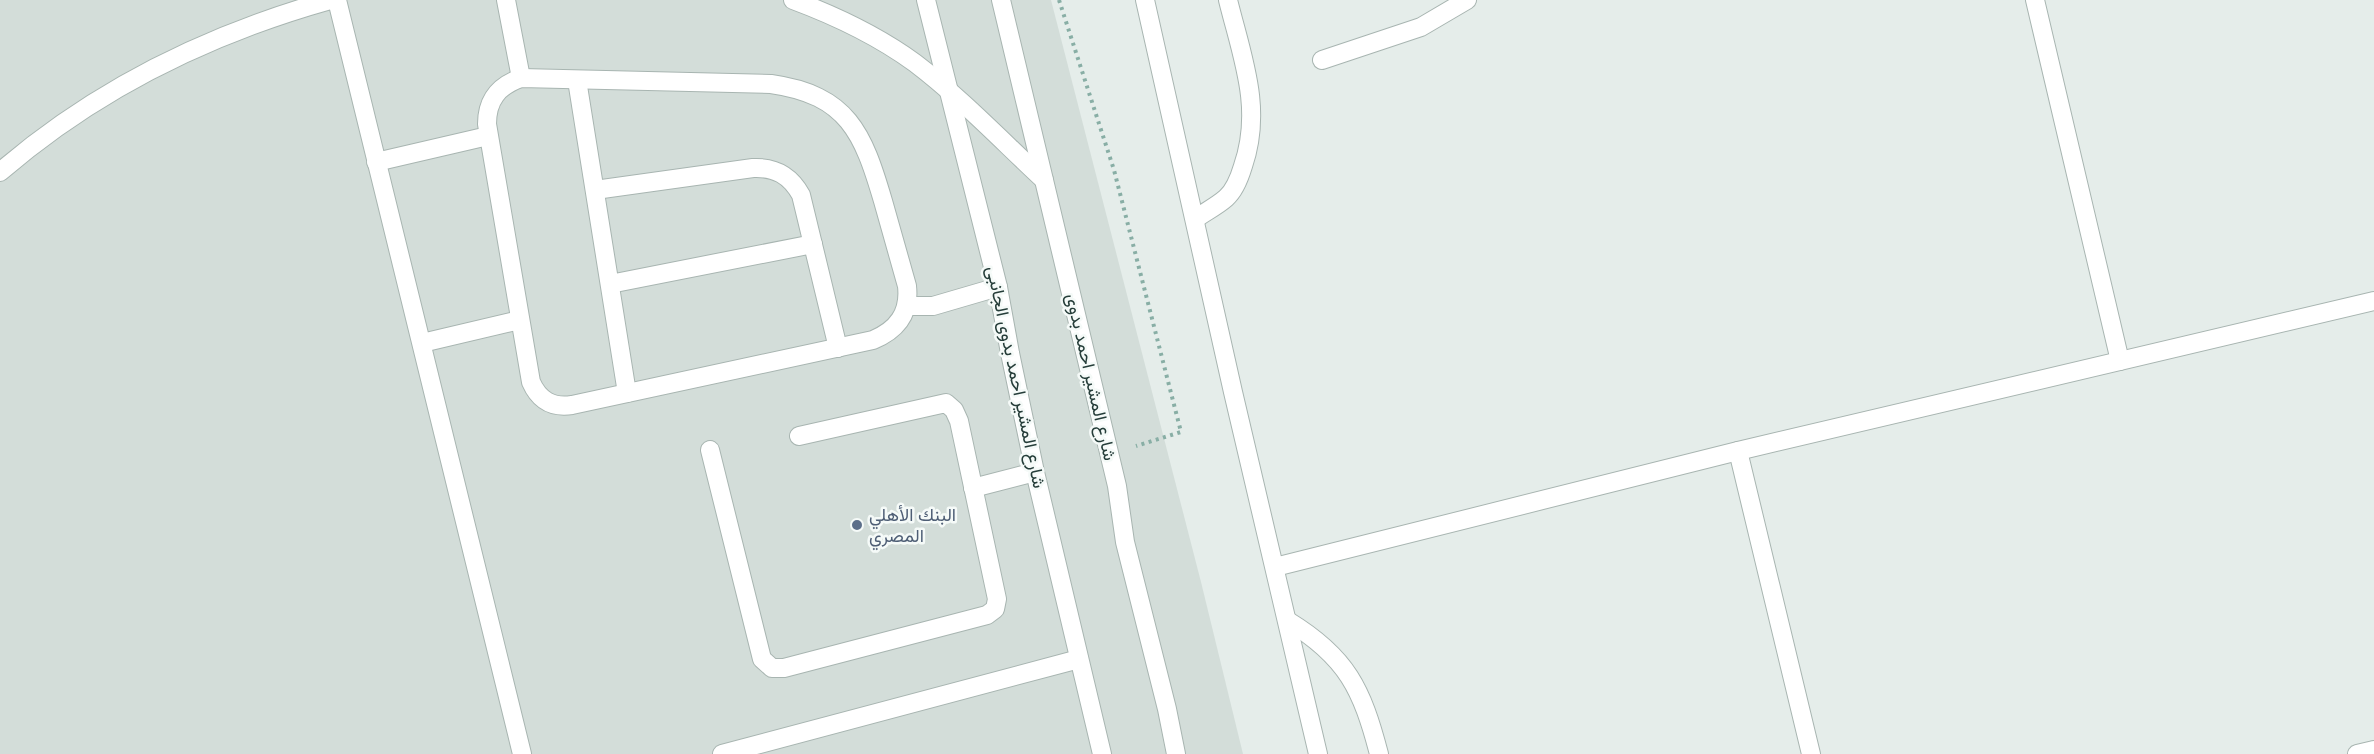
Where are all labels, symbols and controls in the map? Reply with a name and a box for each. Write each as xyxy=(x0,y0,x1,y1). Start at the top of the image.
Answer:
street label: شارع المشير احمد بدوى الجانبى xyxy=(981,264,1050,490)
street label: شارع المشير احمد بدوى xyxy=(1060,291,1121,463)
place label: البنك الأهلي المصري xyxy=(869,504,956,551)
marker: البنك الأهلي المصري xyxy=(850,518,864,532)

